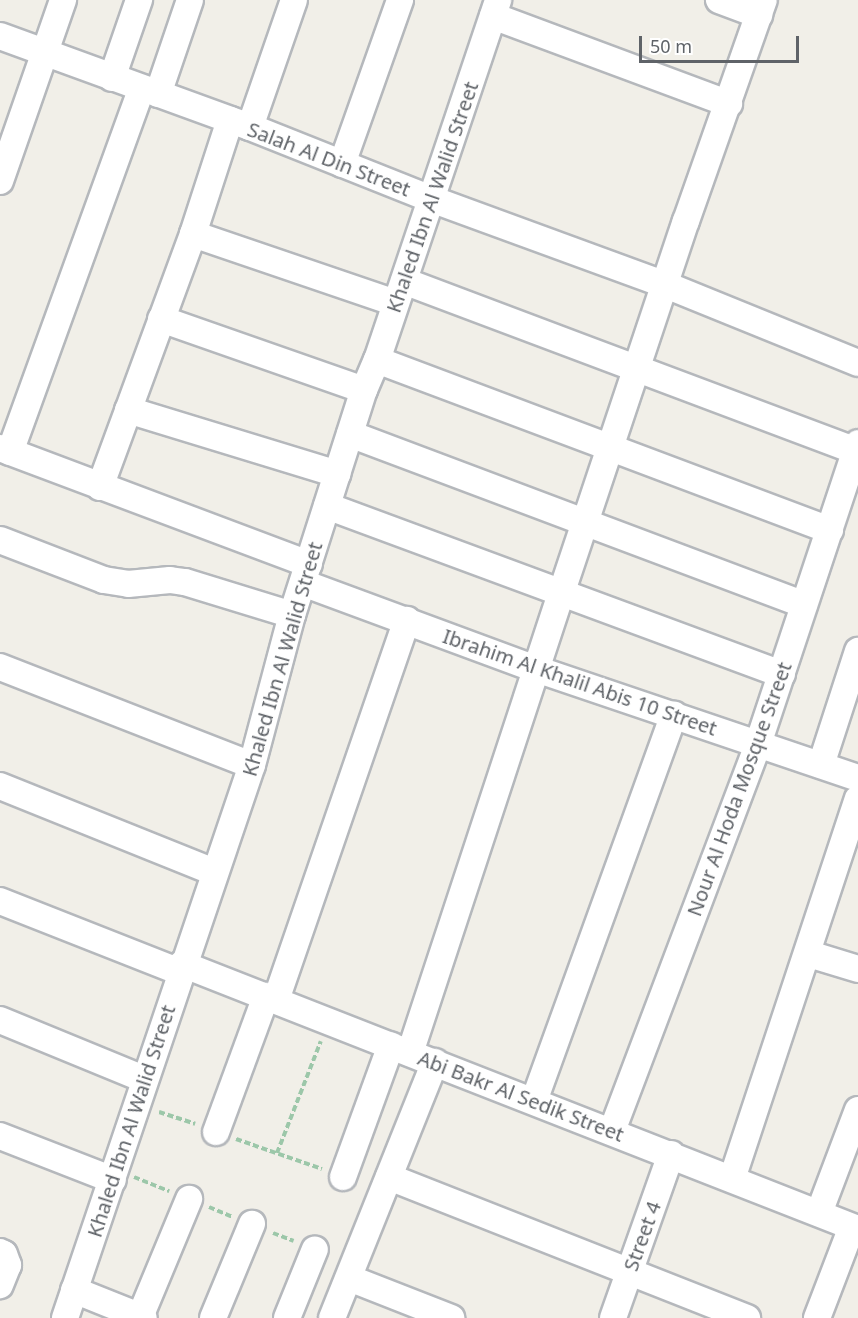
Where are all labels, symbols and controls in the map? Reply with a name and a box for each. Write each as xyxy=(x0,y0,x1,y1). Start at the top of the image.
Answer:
scale bar xyxy=(642,24,802,62)
text: 50 m xyxy=(650,34,692,58)
street label: Khaled Ibn Al Walid Street xyxy=(381,78,483,316)
street label: Salah Al Din Street xyxy=(244,117,414,201)
street label: Khaled Ibn Al Walid Street xyxy=(237,539,327,779)
street label: Ibrahim Al Khalil Abis 10 Street xyxy=(440,624,720,740)
street label: Nour Al Hoda Mosque Street xyxy=(682,659,796,919)
street label: Khaled Ibn Al Walid Street xyxy=(82,1002,180,1240)
street label: Abi Bakr Al Sedik Street xyxy=(415,1046,627,1146)
street label: Street 4 xyxy=(618,1198,666,1274)

